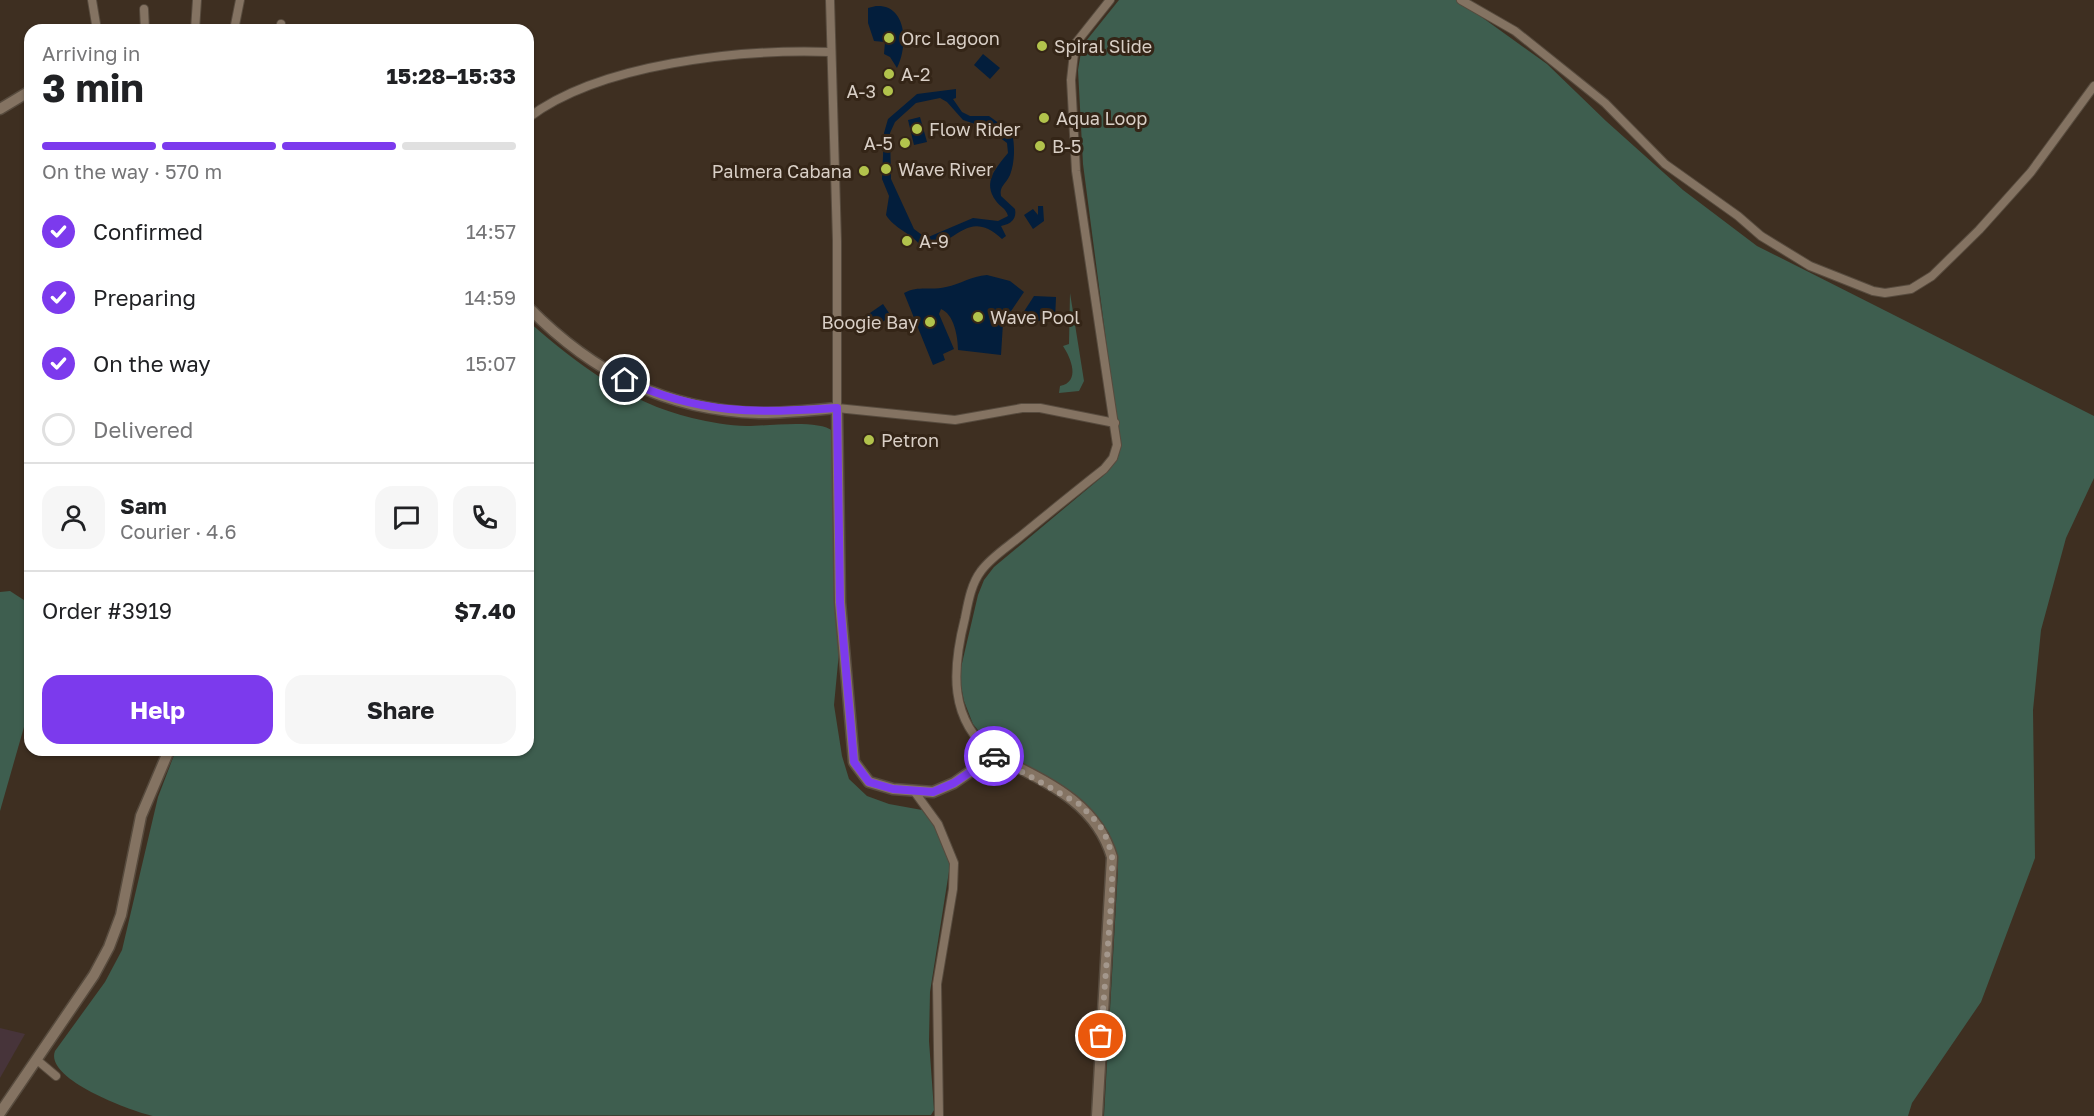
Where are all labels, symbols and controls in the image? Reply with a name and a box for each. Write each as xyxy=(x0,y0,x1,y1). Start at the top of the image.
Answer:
place label: Orc Lagoon xyxy=(901,27,1000,49)
marker: Orc Lagoon xyxy=(882,31,896,45)
place label: Spiral Slide xyxy=(1054,35,1152,57)
marker: Spiral Slide xyxy=(1035,39,1049,53)
text: Arriving in xyxy=(42,41,140,65)
text: 15:28–15:33 xyxy=(386,62,516,89)
place label: A-2 xyxy=(901,63,930,85)
text: 3 min xyxy=(42,64,144,111)
marker: A-2 xyxy=(882,67,896,81)
place label: A-3 xyxy=(847,80,876,102)
marker: A-3 xyxy=(881,84,895,98)
place label: Aqua Loop xyxy=(1056,107,1147,129)
marker: Aqua Loop xyxy=(1037,111,1051,125)
place label: Flow Rider xyxy=(929,118,1021,140)
marker: Flow Rider xyxy=(910,122,924,136)
place label: A-5 xyxy=(864,132,893,154)
place label: B-5 xyxy=(1052,135,1081,157)
marker: A-5 xyxy=(898,136,912,150)
marker: B-5 xyxy=(1033,139,1047,153)
place label: Wave River xyxy=(898,158,993,180)
text: On the way · 570 m xyxy=(42,159,222,183)
place label: Palmera Cabana xyxy=(712,160,852,182)
marker: Wave River xyxy=(879,162,893,176)
marker: Palmera Cabana xyxy=(857,164,871,178)
icon: check xyxy=(42,215,75,248)
text: Confirmed xyxy=(93,218,203,245)
text: 14:57 xyxy=(466,219,516,243)
place label: A-9 xyxy=(919,230,949,252)
marker: A-9 xyxy=(900,234,914,248)
icon: check xyxy=(42,281,75,314)
text: Preparing xyxy=(93,284,196,311)
text: 14:59 xyxy=(464,285,516,309)
place label: Wave Pool xyxy=(990,306,1080,328)
marker: Wave Pool xyxy=(971,310,985,324)
place label: Boogie Bay xyxy=(822,311,918,333)
marker: Boogie Bay xyxy=(923,315,937,329)
icon: check xyxy=(42,347,75,380)
text: On the way xyxy=(93,350,211,377)
text: 15:07 xyxy=(466,351,516,375)
pin xyxy=(599,354,650,405)
icon: home xyxy=(608,363,641,396)
text: Delivered xyxy=(93,416,193,443)
place label: Petron xyxy=(881,429,939,451)
marker: Petron xyxy=(862,433,876,447)
button: person xyxy=(42,486,105,549)
button: chat xyxy=(375,486,438,549)
button: phone xyxy=(453,486,516,549)
text: Sam xyxy=(120,492,167,519)
text: Courier · 4.6 xyxy=(120,519,237,543)
text: Order #3919 xyxy=(42,597,172,624)
text: $7.40 xyxy=(454,597,516,624)
button: Help xyxy=(42,675,273,744)
button: Share xyxy=(285,675,516,744)
courier xyxy=(964,726,1024,786)
icon: car xyxy=(978,740,1011,773)
pin xyxy=(1075,1010,1126,1061)
icon: bag xyxy=(1084,1019,1117,1052)

